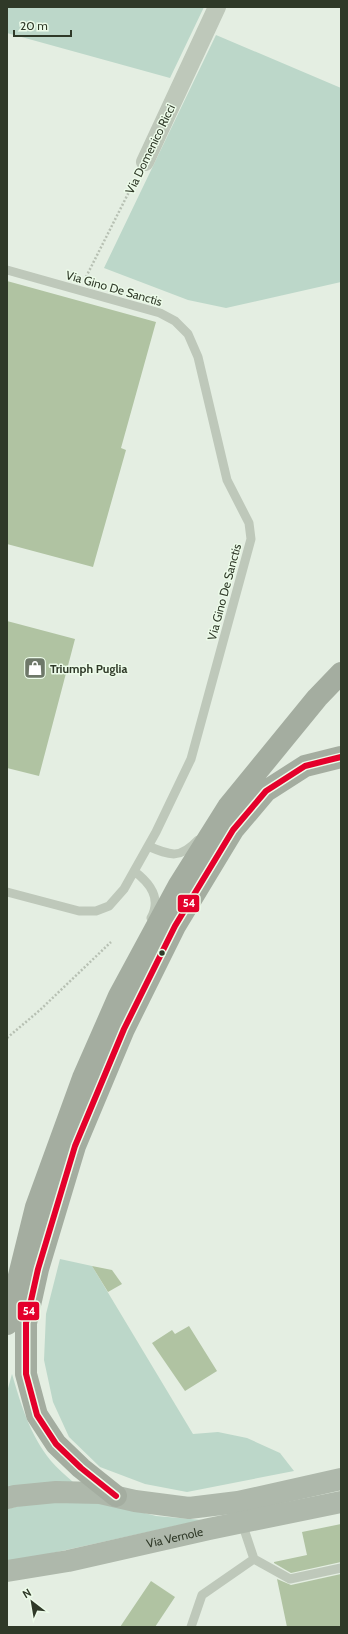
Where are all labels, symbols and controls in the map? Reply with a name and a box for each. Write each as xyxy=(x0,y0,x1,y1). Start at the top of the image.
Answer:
scale bar xyxy=(14,12,71,38)
text: 20 m xyxy=(20,18,48,33)
street label: Via Domenico Ricci xyxy=(122,102,178,196)
street label: Via Gino De Sanctis xyxy=(64,267,164,309)
street label: Via Gino De Sanctis xyxy=(204,542,244,642)
shop icon: Triumph Puglia xyxy=(22,655,48,681)
place label: Triumph Puglia xyxy=(50,661,127,676)
line badge: 54 xyxy=(177,894,200,913)
text: 54 xyxy=(183,896,196,910)
unlabelled marker xyxy=(157,948,167,958)
line badge: 54 xyxy=(17,1301,40,1321)
text: 54 xyxy=(23,1304,36,1318)
street label: Via Vernole xyxy=(145,1523,204,1551)
north arrow xyxy=(12,1582,52,1622)
text: N xyxy=(20,1585,34,1601)

